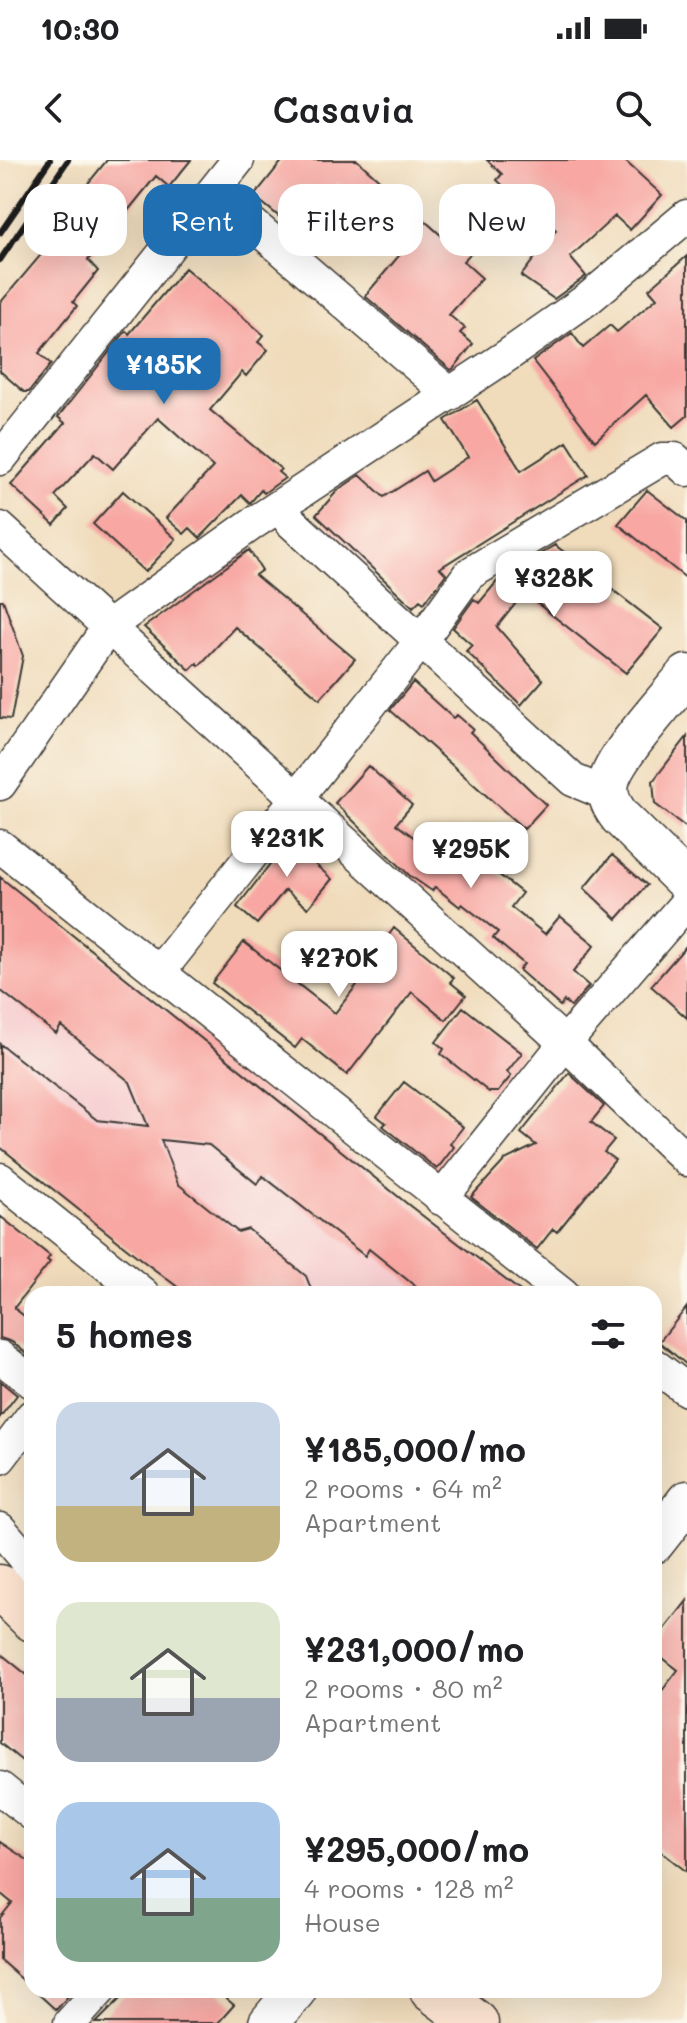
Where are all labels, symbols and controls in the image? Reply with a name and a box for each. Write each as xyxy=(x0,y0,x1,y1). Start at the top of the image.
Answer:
text: 10:30 xyxy=(40,8,119,48)
text: Casavia xyxy=(272,85,415,132)
icon: back xyxy=(32,86,76,130)
icon: search xyxy=(611,86,655,130)
chip: Buy xyxy=(24,184,127,256)
chip: Rent xyxy=(143,184,262,256)
chip: Filters xyxy=(278,184,423,256)
chip: New xyxy=(439,184,555,256)
pin: ¥185K xyxy=(108,338,220,406)
text: ¥185K xyxy=(126,347,202,381)
pin: ¥328K xyxy=(498,551,610,619)
text: ¥328K xyxy=(514,560,594,594)
pin: ¥231K xyxy=(231,811,343,879)
text: ¥231K xyxy=(249,820,325,854)
pin: ¥295K xyxy=(415,822,527,890)
text: ¥295K xyxy=(431,831,511,865)
pin: ¥270K xyxy=(283,931,395,999)
text: ¥270K xyxy=(299,940,379,974)
text: 5 homes xyxy=(56,1312,193,1357)
icon: filters xyxy=(586,1312,630,1356)
text: ¥185,000/mo xyxy=(304,1426,526,1471)
icon: home xyxy=(120,1434,216,1530)
text: 2 rooms · 64 m² xyxy=(304,1471,502,1505)
text: Apartment xyxy=(304,1505,441,1539)
text: ¥231,000/mo xyxy=(304,1626,524,1671)
icon: home xyxy=(120,1634,216,1730)
text: 2 rooms · 80 m² xyxy=(304,1671,503,1705)
text: Apartment xyxy=(304,1705,441,1739)
text: ¥295,000/mo xyxy=(304,1826,529,1871)
icon: home xyxy=(120,1834,216,1930)
text: 4 rooms · 128 m² xyxy=(304,1871,514,1905)
text: House xyxy=(304,1905,381,1939)

